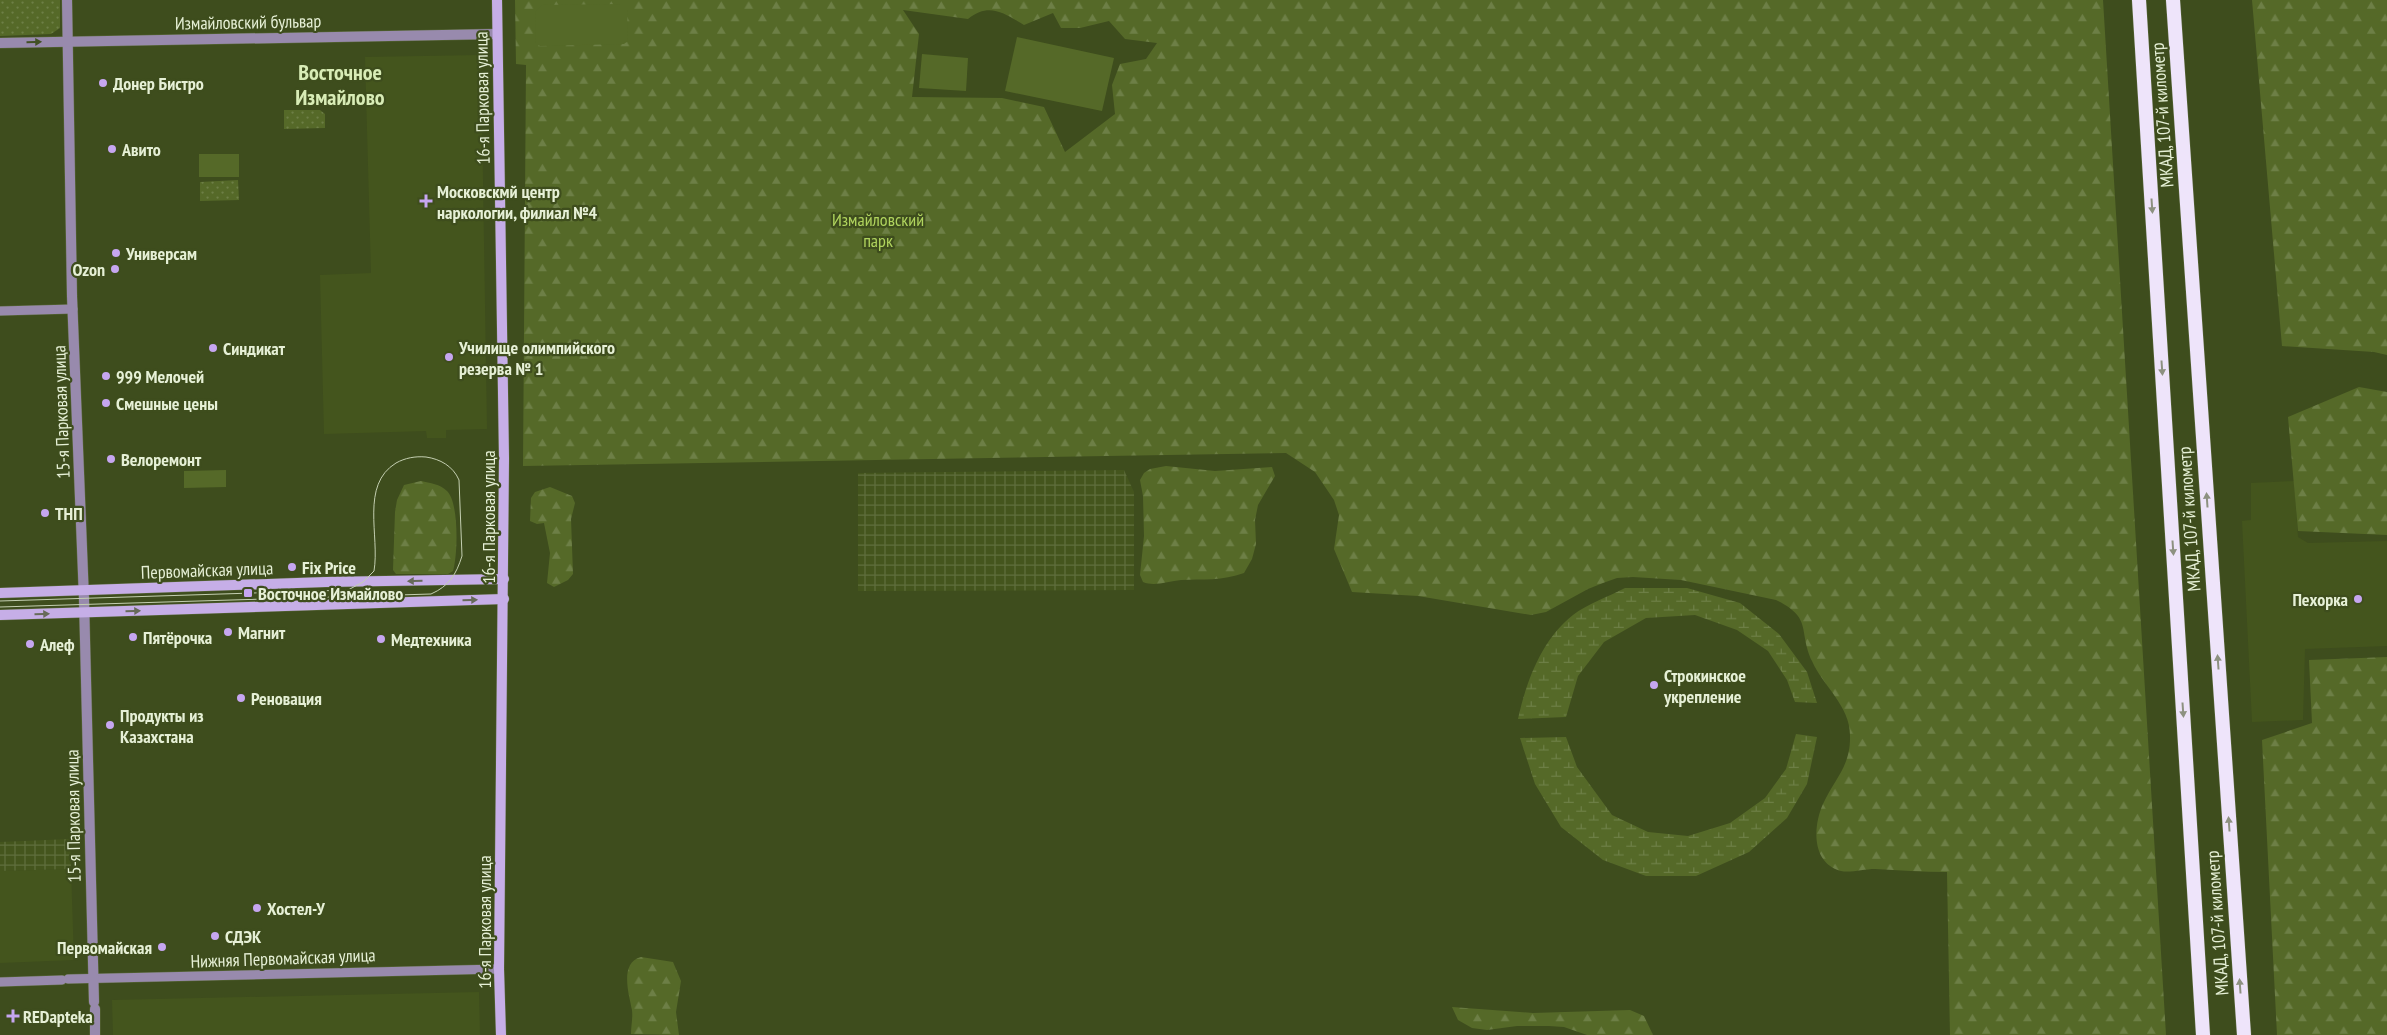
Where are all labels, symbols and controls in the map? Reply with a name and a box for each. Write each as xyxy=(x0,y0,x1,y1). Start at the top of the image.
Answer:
street label: Измайловский бульвар xyxy=(175,9,322,35)
street label: 16-я Парковая улица xyxy=(469,31,495,165)
one-way arrow xyxy=(26,38,42,46)
street label: МКАД, 107-й километр xyxy=(2145,42,2179,188)
district label: Восточное Измайлово xyxy=(295,58,385,111)
place label: Донер Бистро xyxy=(113,72,204,95)
marker: Донер Бистро xyxy=(97,77,109,89)
place label: Авито xyxy=(121,138,161,161)
marker: Авито xyxy=(106,143,118,155)
place label: Московскмй центр наркологии, филиал №4 xyxy=(437,180,598,224)
marker: Московскмй центр наркологии, филиал №4 xyxy=(419,194,433,208)
one-way arrow xyxy=(2148,198,2156,214)
park label: Измайловский парк xyxy=(832,208,924,252)
place label: Универсам xyxy=(125,242,197,265)
marker: Универсам xyxy=(110,247,122,259)
place label: Ozon xyxy=(72,258,105,281)
marker: Ozon xyxy=(109,263,121,275)
place label: Училище олимпийского резерва № 1 xyxy=(458,336,615,380)
place label: Синдикат xyxy=(223,337,286,360)
marker: Синдикат xyxy=(207,342,219,354)
street label: 15-я Парковая улица xyxy=(47,345,75,479)
marker: Училище олимпийского резерва № 1 xyxy=(443,351,455,363)
one-way arrow xyxy=(2158,360,2166,376)
place label: 999 Мелочей xyxy=(116,365,204,388)
marker: 999 Мелочей xyxy=(100,370,112,382)
place label: Смешные цены xyxy=(116,392,218,415)
marker: Смешные цены xyxy=(100,397,112,409)
street label: МКАД, 107-й километр xyxy=(2172,446,2206,592)
place label: Велоремонт xyxy=(121,448,202,471)
street label: 16-я Парковая улица xyxy=(477,450,500,584)
marker: Велоремонт xyxy=(105,453,117,465)
one-way arrow xyxy=(2203,492,2211,508)
place label: ТНП xyxy=(55,502,83,525)
marker: ТНП xyxy=(39,507,51,519)
one-way arrow xyxy=(2169,540,2177,556)
street label: Первомайская улица xyxy=(140,556,274,584)
place label: Fix Price xyxy=(302,556,356,579)
marker: Fix Price xyxy=(286,561,298,573)
one-way arrow xyxy=(407,577,423,585)
place label: Восточное Измайлово xyxy=(258,582,403,605)
marker: Восточное Измайлово xyxy=(242,587,254,599)
place label: Пехорка xyxy=(2292,588,2348,611)
marker: Пехорка xyxy=(2352,593,2364,605)
one-way arrow xyxy=(462,595,478,603)
one-way arrow xyxy=(125,607,141,615)
one-way arrow xyxy=(34,609,50,617)
place label: Магнит xyxy=(238,621,286,644)
place label: Пятёрочка xyxy=(143,626,212,649)
marker: Магнит xyxy=(222,626,234,638)
place label: Медтехника xyxy=(391,628,472,651)
marker: Пятёрочка xyxy=(127,631,139,643)
place label: Алеф xyxy=(39,633,75,656)
marker: Медтехника xyxy=(375,633,387,645)
marker: Алеф xyxy=(24,638,36,650)
one-way arrow xyxy=(2214,654,2222,670)
place label: Строкинское укрепление xyxy=(1663,664,1746,708)
marker: Строкинское укрепление xyxy=(1648,679,1660,691)
place label: Реновация xyxy=(251,687,322,710)
marker: Реновация xyxy=(235,692,247,704)
one-way arrow xyxy=(2179,702,2187,718)
place label: Продукты из Казахстана xyxy=(120,704,204,748)
marker: Продукты из Казахстана xyxy=(104,719,116,731)
street label: 15-я Парковая улица xyxy=(60,749,86,883)
one-way arrow xyxy=(2225,816,2233,832)
street label: МКАД, 107-й километр xyxy=(2200,850,2234,996)
street label: 16-я Парковая улица xyxy=(473,855,496,989)
place label: Хостел-У xyxy=(267,897,325,920)
marker: Хостел-У xyxy=(251,902,263,914)
place label: СДЭК xyxy=(225,925,262,948)
marker: СДЭК xyxy=(209,930,221,942)
place label: Первомайская xyxy=(57,936,152,959)
marker: Первомайская xyxy=(156,941,168,953)
street label: Нижняя Первомайская улица xyxy=(190,943,376,973)
one-way arrow xyxy=(2236,978,2244,994)
place label: REDapteka xyxy=(23,1005,93,1028)
marker: REDapteka xyxy=(7,1010,19,1022)

